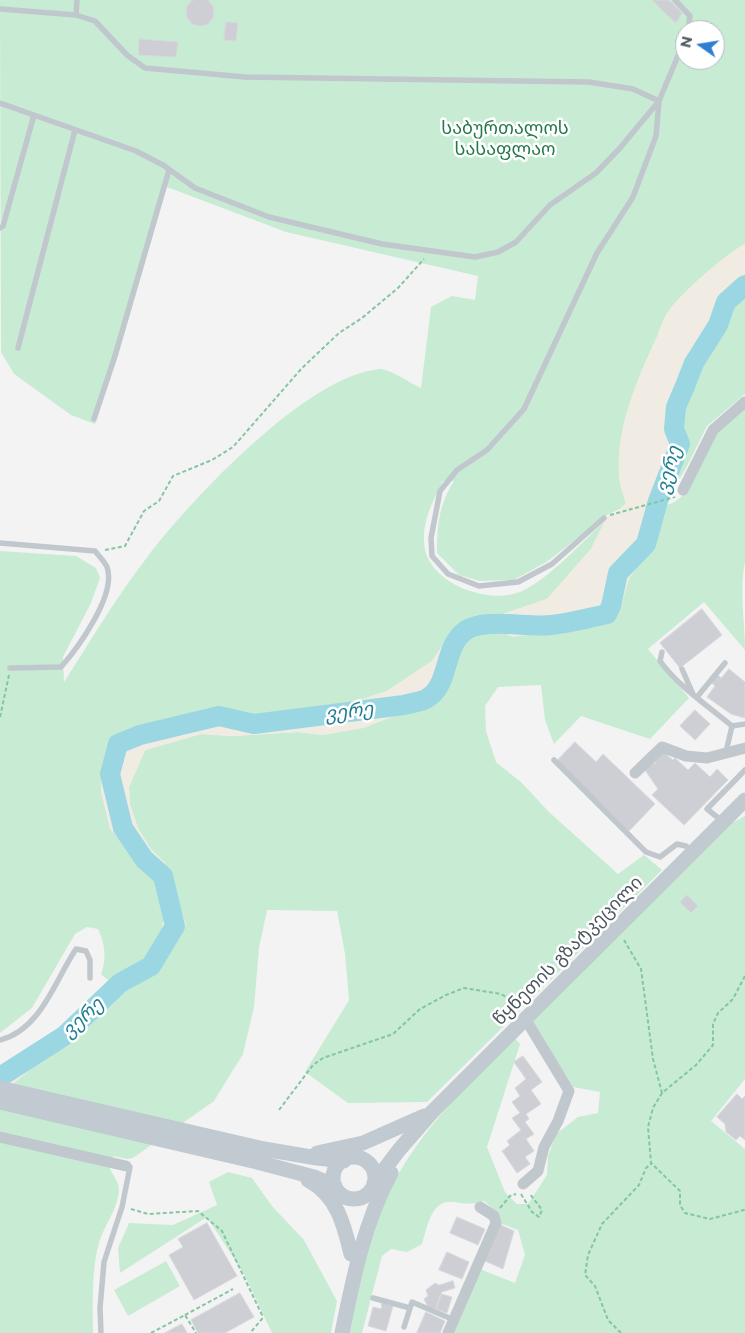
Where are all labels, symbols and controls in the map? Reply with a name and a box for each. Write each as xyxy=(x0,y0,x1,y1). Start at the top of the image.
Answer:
north arrow xyxy=(675,20,725,70)
text: N xyxy=(676,34,696,49)
park label: საბურთალოს სასაფლაო xyxy=(441,118,569,160)
water label: ვერე xyxy=(652,444,686,496)
water label: ვერე xyxy=(324,698,374,726)
street label: წყნეთის გზატკეცილი xyxy=(489,872,647,1030)
water label: ვერე xyxy=(58,993,108,1043)

